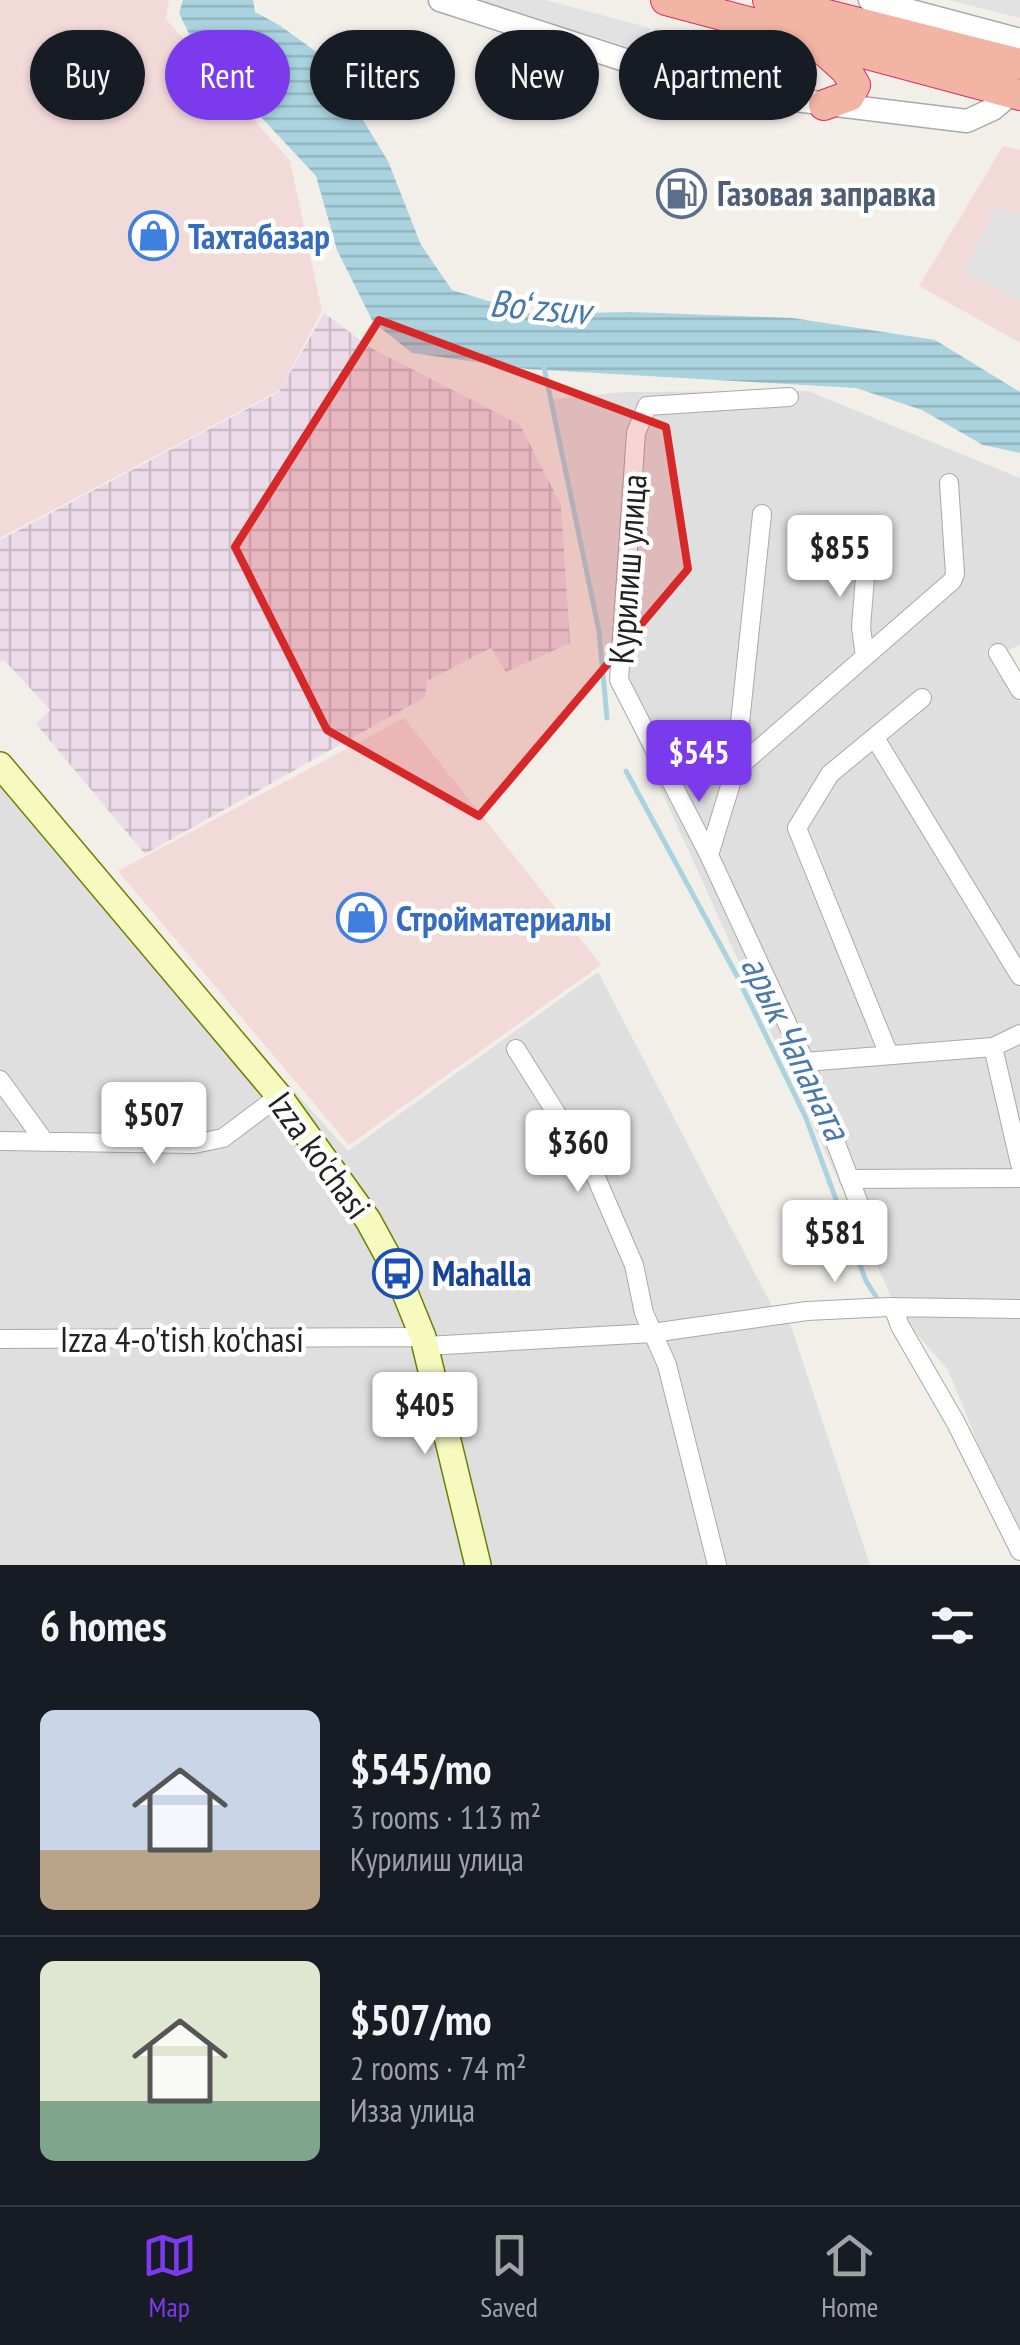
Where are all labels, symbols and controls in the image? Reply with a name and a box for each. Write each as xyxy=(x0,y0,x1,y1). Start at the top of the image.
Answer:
chip: Buy xyxy=(30,30,145,120)
chip: Rent xyxy=(165,30,290,120)
chip: Filters xyxy=(310,30,455,120)
chip: New xyxy=(475,30,599,120)
chip: Apartment xyxy=(619,30,817,120)
fuel station icon: Газовая заправка xyxy=(656,167,708,219)
place label: Газовая заправка xyxy=(717,170,936,216)
shop icon: Тахтабазар xyxy=(127,210,179,262)
place label: Тахтабазар xyxy=(188,213,330,259)
water label: Boʻzsuv xyxy=(488,277,597,335)
street label: Курилиш улица xyxy=(597,473,657,665)
pin: $855 xyxy=(781,515,899,600)
text: $855 xyxy=(809,526,871,568)
pin: $545 xyxy=(640,720,758,805)
text: $545 xyxy=(668,731,730,773)
shop icon: Стройматериалы xyxy=(335,892,387,944)
place label: Стройматериалы xyxy=(396,895,611,941)
water label: арык Чапаната xyxy=(731,947,863,1149)
pin: $507 xyxy=(95,1082,213,1167)
street label: Izza ko'chasi xyxy=(258,1082,382,1228)
text: $507 xyxy=(123,1093,185,1135)
pin: $360 xyxy=(519,1110,637,1195)
text: $360 xyxy=(547,1121,609,1163)
pin: $581 xyxy=(776,1200,894,1285)
text: $581 xyxy=(804,1211,866,1253)
bus stop icon: Mahalla xyxy=(371,1247,423,1299)
place label: Mahalla xyxy=(432,1250,531,1296)
street label: Izza 4-o'tish ko'chasi xyxy=(60,1316,304,1362)
pin: $405 xyxy=(366,1372,484,1457)
text: $405 xyxy=(394,1383,456,1425)
text: 6 homes xyxy=(40,1598,167,1653)
icon: filters xyxy=(925,1598,980,1653)
text: $545/mo xyxy=(350,1741,492,1796)
icon: home xyxy=(120,1750,240,1870)
text: 3 rooms · 113 m² xyxy=(350,1796,541,1838)
text: Курилиш улица xyxy=(350,1838,524,1880)
text: $507/mo xyxy=(350,1992,492,2047)
icon: home xyxy=(120,2001,240,2121)
text: 2 rooms · 74 m² xyxy=(350,2047,527,2089)
text: Изза улица xyxy=(350,2089,475,2131)
tab: Map xyxy=(142,2228,197,2325)
tab: Saved xyxy=(480,2228,538,2325)
tab: Home xyxy=(821,2228,878,2325)

